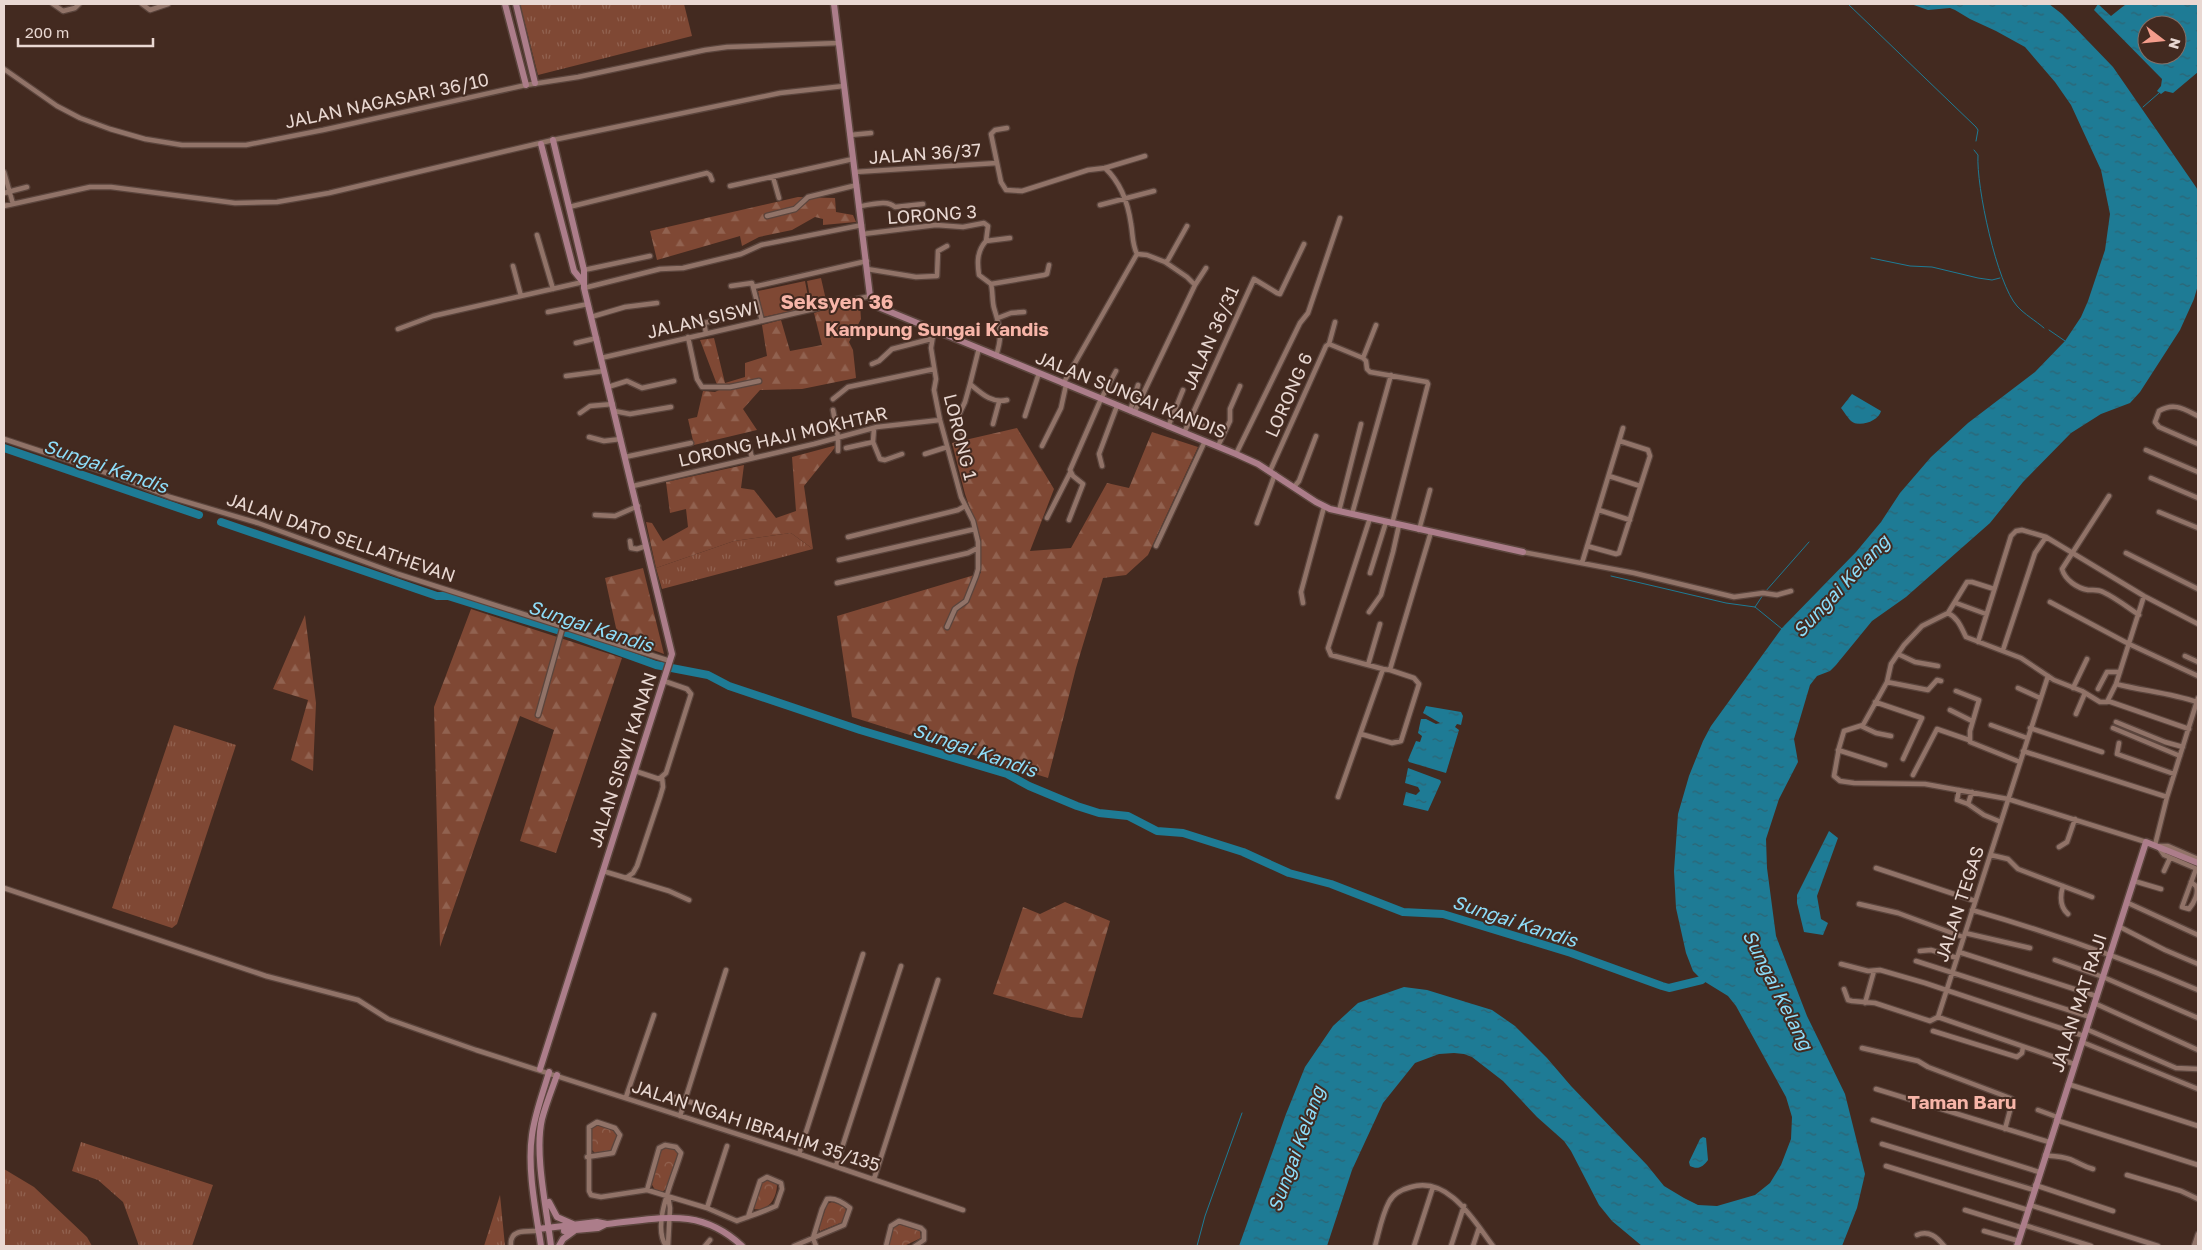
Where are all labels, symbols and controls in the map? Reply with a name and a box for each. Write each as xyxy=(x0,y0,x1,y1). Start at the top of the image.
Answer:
scale bar xyxy=(18,15,152,47)
north arrow xyxy=(2137,15,2187,65)
text: 200 m xyxy=(25,23,69,41)
text: N xyxy=(2165,36,2185,51)
street label: JALAN NAGASARI 36/10 xyxy=(283,68,491,132)
street label: JALAN 36/37 xyxy=(868,138,982,168)
street label: LORONG 3 xyxy=(886,200,978,228)
street label: JALAN 36/31 xyxy=(1177,282,1243,393)
district label: Seksyen 36 xyxy=(780,289,894,313)
street label: JALAN SISWI xyxy=(645,295,761,343)
district label: Kampung Sungai Kandis xyxy=(825,317,1049,340)
street label: JALAN SUNGAI KANDIS xyxy=(1033,346,1230,442)
street label: LORONG 6 xyxy=(1260,349,1316,440)
street label: LORONG 1 xyxy=(940,391,982,482)
street label: LORONG HAJI MOKHTAR xyxy=(676,401,890,471)
water label: Sungai Kandis xyxy=(41,434,172,498)
street label: JALAN DATO SELLATHEVAN xyxy=(224,488,459,587)
water label: Sungai Kelang xyxy=(1787,529,1895,642)
water label: Sungai Kandis xyxy=(526,595,657,657)
street label: JALAN SISWI KANAN xyxy=(583,669,661,850)
water label: Sungai Kandis xyxy=(910,718,1041,782)
street label: JALAN TEGAS xyxy=(1930,843,1988,964)
water label: Sungai Kandis xyxy=(1450,890,1581,952)
water label: Sungai Kelang xyxy=(1738,926,1819,1055)
street label: JALAN MAT RAJI xyxy=(2045,931,2111,1075)
street label: JALAN NGAH IBRAHIM 35/135 xyxy=(630,1075,883,1176)
water label: Sungai Kelang xyxy=(1262,1082,1329,1215)
district label: Taman Baru xyxy=(1908,1090,2016,1113)

